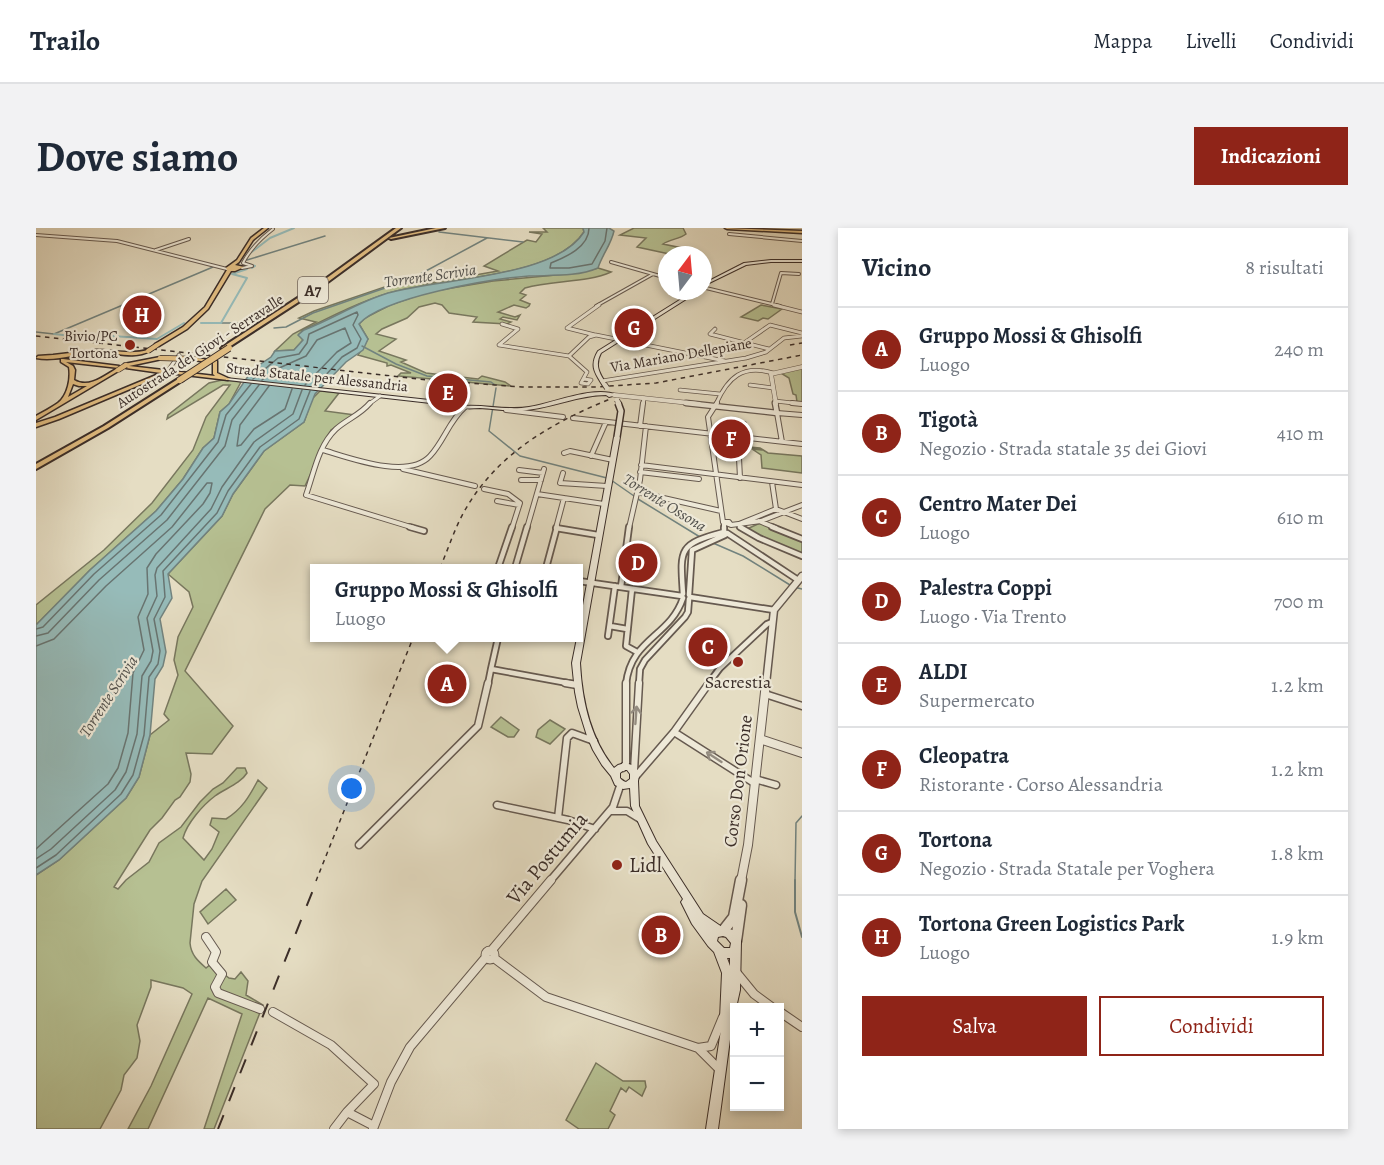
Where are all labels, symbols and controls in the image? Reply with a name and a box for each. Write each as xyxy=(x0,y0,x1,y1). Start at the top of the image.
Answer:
text: Trailo xyxy=(30,22,100,60)
text: Mappa xyxy=(1093,27,1152,55)
text: Livelli xyxy=(1185,27,1237,55)
text: Condividi xyxy=(1270,27,1354,55)
button: Indicazioni xyxy=(1194,127,1348,185)
text: Dove siamo xyxy=(36,128,238,185)
north arrow xyxy=(658,246,712,300)
text: Vicino xyxy=(862,250,931,285)
text: 8 risultati xyxy=(1245,254,1324,281)
water label: Torrente Scrivia xyxy=(383,259,478,293)
road number: A7 xyxy=(298,277,328,303)
street label: Autostrada dei Giovi - Serravalle xyxy=(112,289,288,413)
pin: H xyxy=(122,292,162,338)
pin: G xyxy=(614,306,654,350)
text: Gruppo Mossi & Ghisolfi xyxy=(919,321,1142,351)
place label: Bivio/PC Tortona xyxy=(64,326,118,363)
street label: Via Mariano Dellepiane xyxy=(608,333,754,377)
text: A xyxy=(875,336,888,363)
text: 240 m xyxy=(1274,336,1324,363)
marker: Bivio/PC Tortona xyxy=(123,338,137,352)
text: Luogo xyxy=(919,351,970,378)
street label: Strada Statale per Alessandria xyxy=(225,357,409,397)
pin: E xyxy=(428,370,468,416)
text: Tigotà xyxy=(919,405,978,435)
pin: F xyxy=(712,416,750,462)
text: B xyxy=(875,420,888,447)
text: 410 m xyxy=(1277,420,1324,447)
text: Negozio · Strada statale 35 dei Giovi xyxy=(919,435,1207,462)
water label: Torrente Ossona xyxy=(619,468,711,538)
text: Centro Mater Dei xyxy=(919,489,1077,519)
text: C xyxy=(875,504,888,531)
text: 610 m xyxy=(1277,504,1324,531)
text: Luogo xyxy=(919,519,970,546)
pin: D xyxy=(618,540,658,586)
popup xyxy=(310,564,583,642)
text: Palestra Coppi xyxy=(919,573,1052,603)
text: Gruppo Mossi & Ghisolfi xyxy=(335,575,558,605)
text: D xyxy=(875,588,888,615)
text: 700 m xyxy=(1274,588,1324,615)
text: Luogo · Via Trento xyxy=(919,603,1066,630)
text: Luogo xyxy=(335,605,386,632)
pin: C xyxy=(688,624,728,670)
water label: Torrente Scrivia xyxy=(74,651,144,741)
marker: Sacrestia xyxy=(731,655,745,669)
text: ALDI xyxy=(919,657,967,687)
pin: A xyxy=(428,662,466,706)
place label: Sacrestia xyxy=(705,670,772,694)
text: E xyxy=(876,672,887,699)
text: 1.2 km xyxy=(1271,672,1324,699)
text: Supermercato xyxy=(919,687,1035,714)
one-way arrow xyxy=(630,705,641,725)
street label: Corso Don Orione xyxy=(718,714,758,848)
text: Cleopatra xyxy=(919,741,1009,771)
one-way arrow xyxy=(706,751,723,763)
text: F xyxy=(876,756,887,783)
text: 1.2 km xyxy=(1271,756,1324,783)
text: Ristorante · Corso Alessandria xyxy=(919,771,1163,798)
your location xyxy=(337,774,366,803)
street label: Via Postumia xyxy=(499,806,594,911)
text: Tortona xyxy=(919,825,993,855)
text: G xyxy=(875,840,888,867)
text: 1.8 km xyxy=(1271,840,1324,867)
place label: Lidl xyxy=(629,851,662,879)
text: Negozio · Strada Statale per Voghera xyxy=(919,855,1215,882)
marker: Lidl xyxy=(610,858,624,872)
text: Tortona Green Logistics Park xyxy=(919,909,1184,939)
pin: B xyxy=(642,912,680,958)
text: H xyxy=(874,924,889,951)
text: 1.9 km xyxy=(1271,924,1324,951)
text: Luogo xyxy=(919,939,970,966)
button: Salva xyxy=(862,996,1087,1056)
button: Condividi xyxy=(1099,996,1324,1056)
map controls xyxy=(730,1003,784,1111)
button: + xyxy=(730,1003,784,1057)
button: − xyxy=(730,1057,784,1111)

